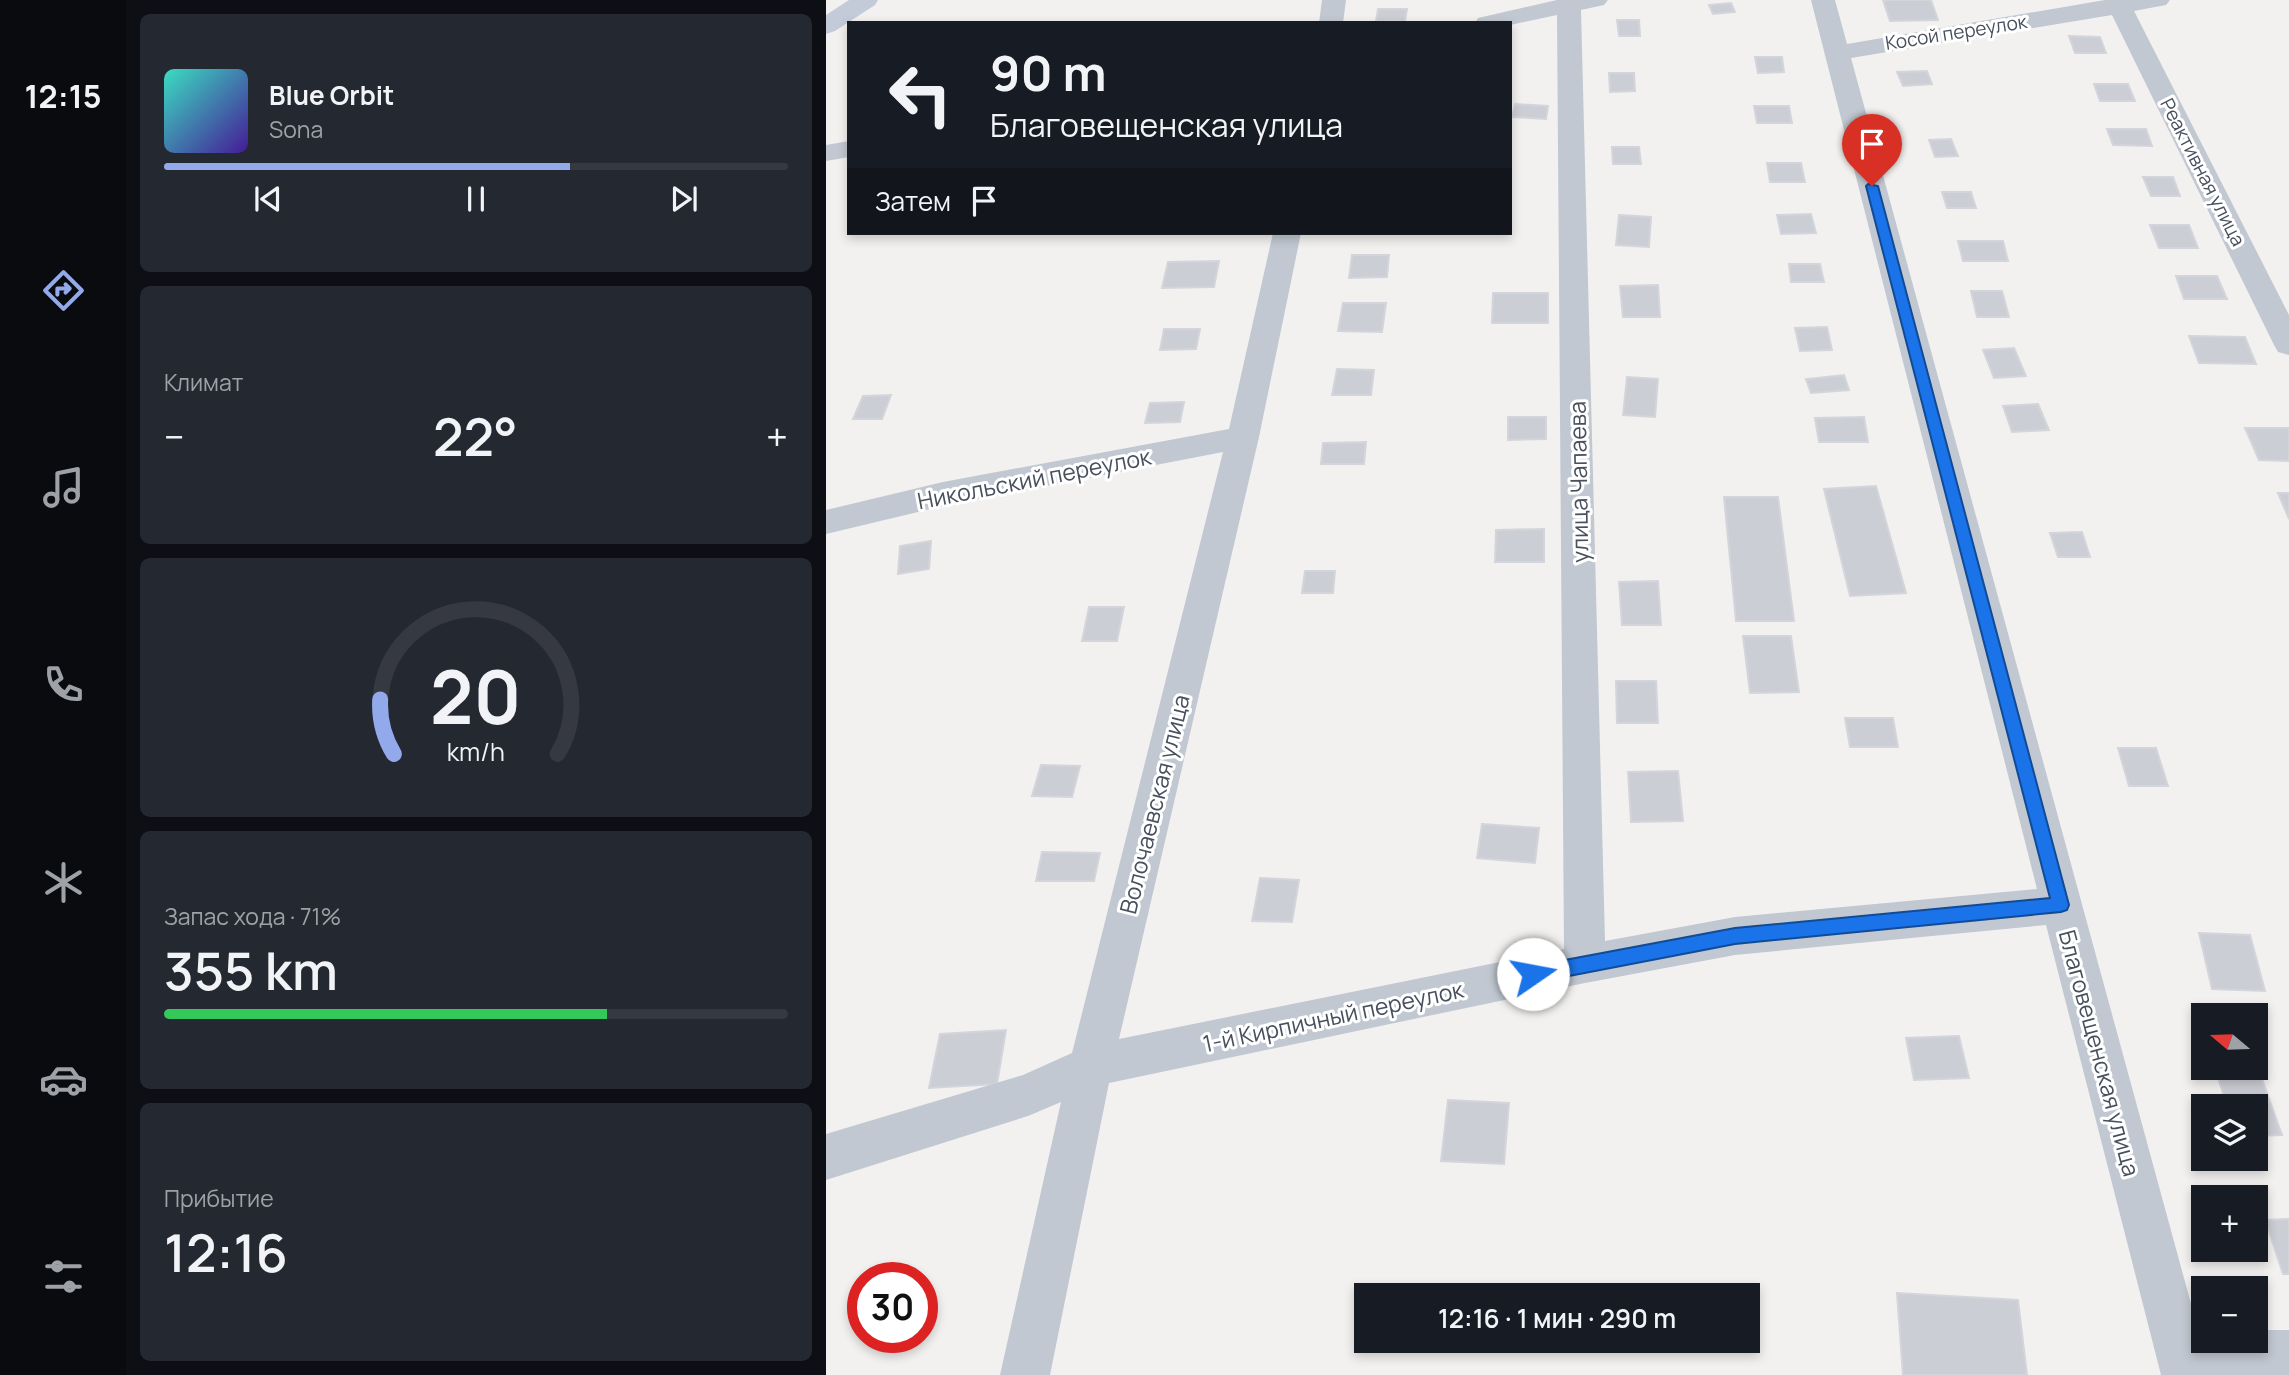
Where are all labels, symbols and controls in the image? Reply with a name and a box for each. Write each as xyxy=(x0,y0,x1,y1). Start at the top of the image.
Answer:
street label: Косой переулок xyxy=(1883,8,2029,56)
text: 90 m xyxy=(990,39,1107,106)
icon: left xyxy=(875,49,966,140)
text: 12:15 xyxy=(25,74,101,118)
text: Blue Orbit xyxy=(269,77,394,113)
street label: Реактивная улица xyxy=(2154,94,2252,250)
text: Благовещенская улица xyxy=(990,103,1343,147)
text: Sona xyxy=(269,113,323,145)
pin xyxy=(1842,114,1902,186)
icon: arrive xyxy=(1853,125,1891,163)
icon: previous xyxy=(249,180,287,218)
icon: pause xyxy=(457,180,495,218)
icon: next xyxy=(665,180,703,218)
icon: arrive xyxy=(965,182,1003,220)
text: Затем xyxy=(875,183,951,219)
icon: directions xyxy=(39,266,88,315)
text: Климат xyxy=(164,366,243,398)
text: 22° xyxy=(433,401,518,472)
street label: улица Чапаева xyxy=(1561,401,1595,563)
text: − xyxy=(164,410,185,462)
text: + xyxy=(766,410,788,462)
street label: Никольский переулок xyxy=(914,440,1154,516)
icon: music xyxy=(39,463,88,512)
text: 20 xyxy=(430,646,522,746)
icon: phone xyxy=(39,660,88,709)
street label: Волочаевская улица xyxy=(1111,691,1197,917)
text: km/h xyxy=(447,733,505,768)
icon: climate xyxy=(39,858,88,907)
text: Запас хода · 71% xyxy=(164,900,341,932)
street label: Благовещенская улица xyxy=(2052,926,2148,1180)
text: 355 km xyxy=(164,935,338,1006)
position arrow xyxy=(1496,937,1570,1011)
street label: 1-й Кирпичный переулок xyxy=(1200,973,1467,1059)
north arrow xyxy=(2191,1003,2268,1080)
map controls xyxy=(2191,1003,2268,1353)
icon: car xyxy=(39,1055,88,1104)
button: layers xyxy=(2191,1094,2268,1171)
text: Прибытие xyxy=(164,1182,274,1214)
button: + xyxy=(2191,1185,2268,1262)
text: 12:16 xyxy=(164,1217,288,1288)
icon: filters xyxy=(39,1252,88,1301)
speed limit sign: 30 xyxy=(847,1262,938,1353)
button: − xyxy=(2191,1276,2268,1353)
text: 12:16 · 1 мин · 290 m xyxy=(1438,1300,1676,1336)

